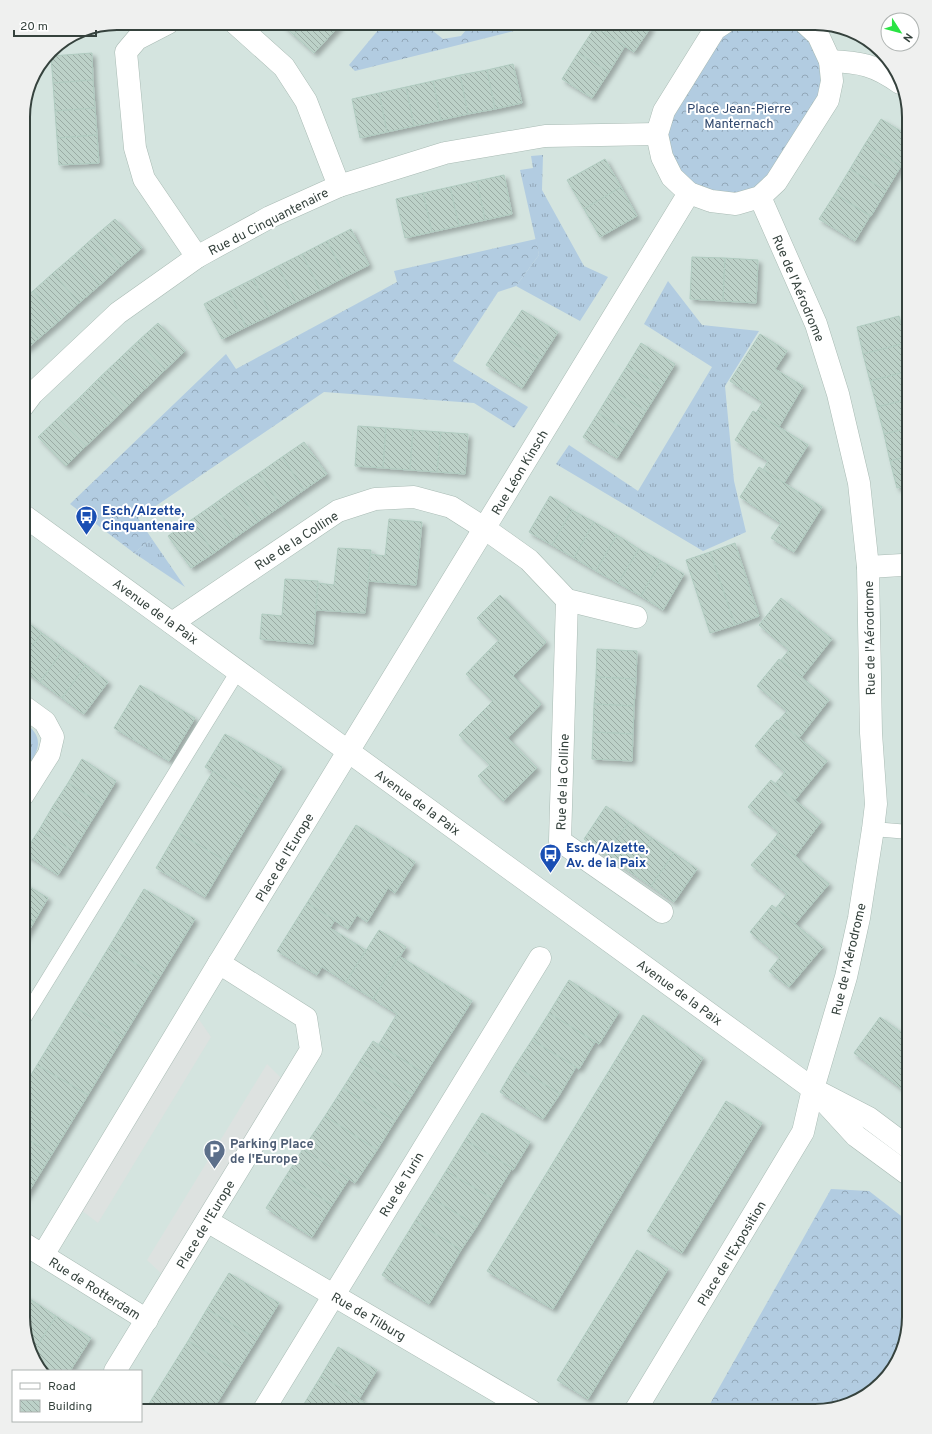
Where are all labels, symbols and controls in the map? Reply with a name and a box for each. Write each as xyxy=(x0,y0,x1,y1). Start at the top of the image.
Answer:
scale bar xyxy=(14,12,96,38)
north arrow xyxy=(880,12,920,52)
text: 20 m xyxy=(20,19,48,35)
text: N xyxy=(899,30,915,45)
park label: Place Jean-Pierre Manternach xyxy=(687,102,791,133)
street label: Rue du Cinquantenaire xyxy=(206,186,332,260)
street label: Rue de l'Aérodrome xyxy=(767,233,827,345)
street label: Rue Léon Kinsch xyxy=(489,428,552,519)
bus stop icon: Esch/Alzette, Cinquantenaire xyxy=(73,504,99,537)
place label: Esch/Alzette, Cinquantenaire xyxy=(102,504,195,535)
street label: Rue de la Colline xyxy=(252,509,342,575)
street label: Avenue de la Paix xyxy=(109,576,201,649)
street label: Rue de l'Aérodrome xyxy=(862,581,880,695)
street label: Rue de la Colline xyxy=(554,733,574,831)
street label: Avenue de la Paix xyxy=(371,767,463,840)
street label: Place de l'Europe xyxy=(253,811,318,905)
bus stop icon: Esch/Alzette, Av. de la Paix xyxy=(538,841,564,874)
place label: Esch/Alzette, Av. de la Paix xyxy=(566,841,648,872)
street label: Rue de l'Aérodrome xyxy=(829,902,871,1017)
street label: Avenue de la Paix xyxy=(633,957,725,1030)
parking icon: Parking Place de l'Europe xyxy=(202,1137,228,1170)
place label: Parking Place de l'Europe xyxy=(230,1137,314,1168)
street label: Rue de Turin xyxy=(377,1150,428,1220)
street label: Place de l'Europe xyxy=(174,1178,239,1272)
street label: Place de l'Exposition xyxy=(695,1198,770,1310)
street label: Rue de Rotterdam xyxy=(45,1255,143,1324)
street label: Rue de Tilburg xyxy=(328,1290,408,1346)
legend xyxy=(12,1370,142,1422)
text: Road xyxy=(48,1379,76,1395)
text: Building xyxy=(48,1399,92,1415)

